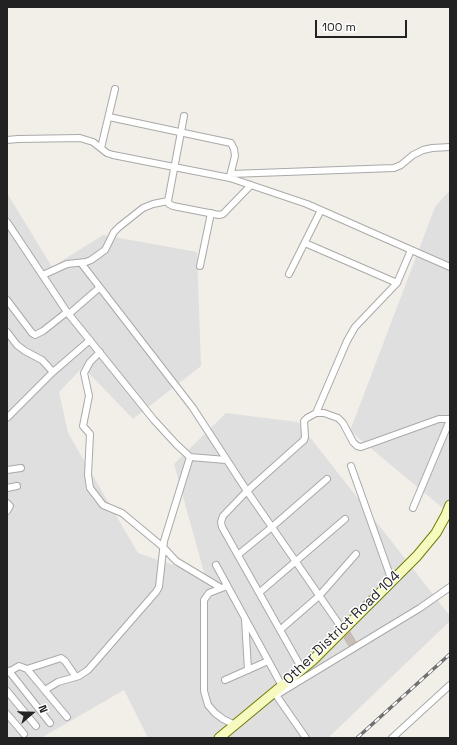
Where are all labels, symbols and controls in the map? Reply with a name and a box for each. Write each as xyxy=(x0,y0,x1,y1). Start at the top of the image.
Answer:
scale bar xyxy=(317,12,409,38)
text: 100 m xyxy=(322,19,356,35)
street label: Other District Road 104 xyxy=(280,568,404,688)
north arrow xyxy=(12,693,52,733)
text: N xyxy=(35,703,51,715)

